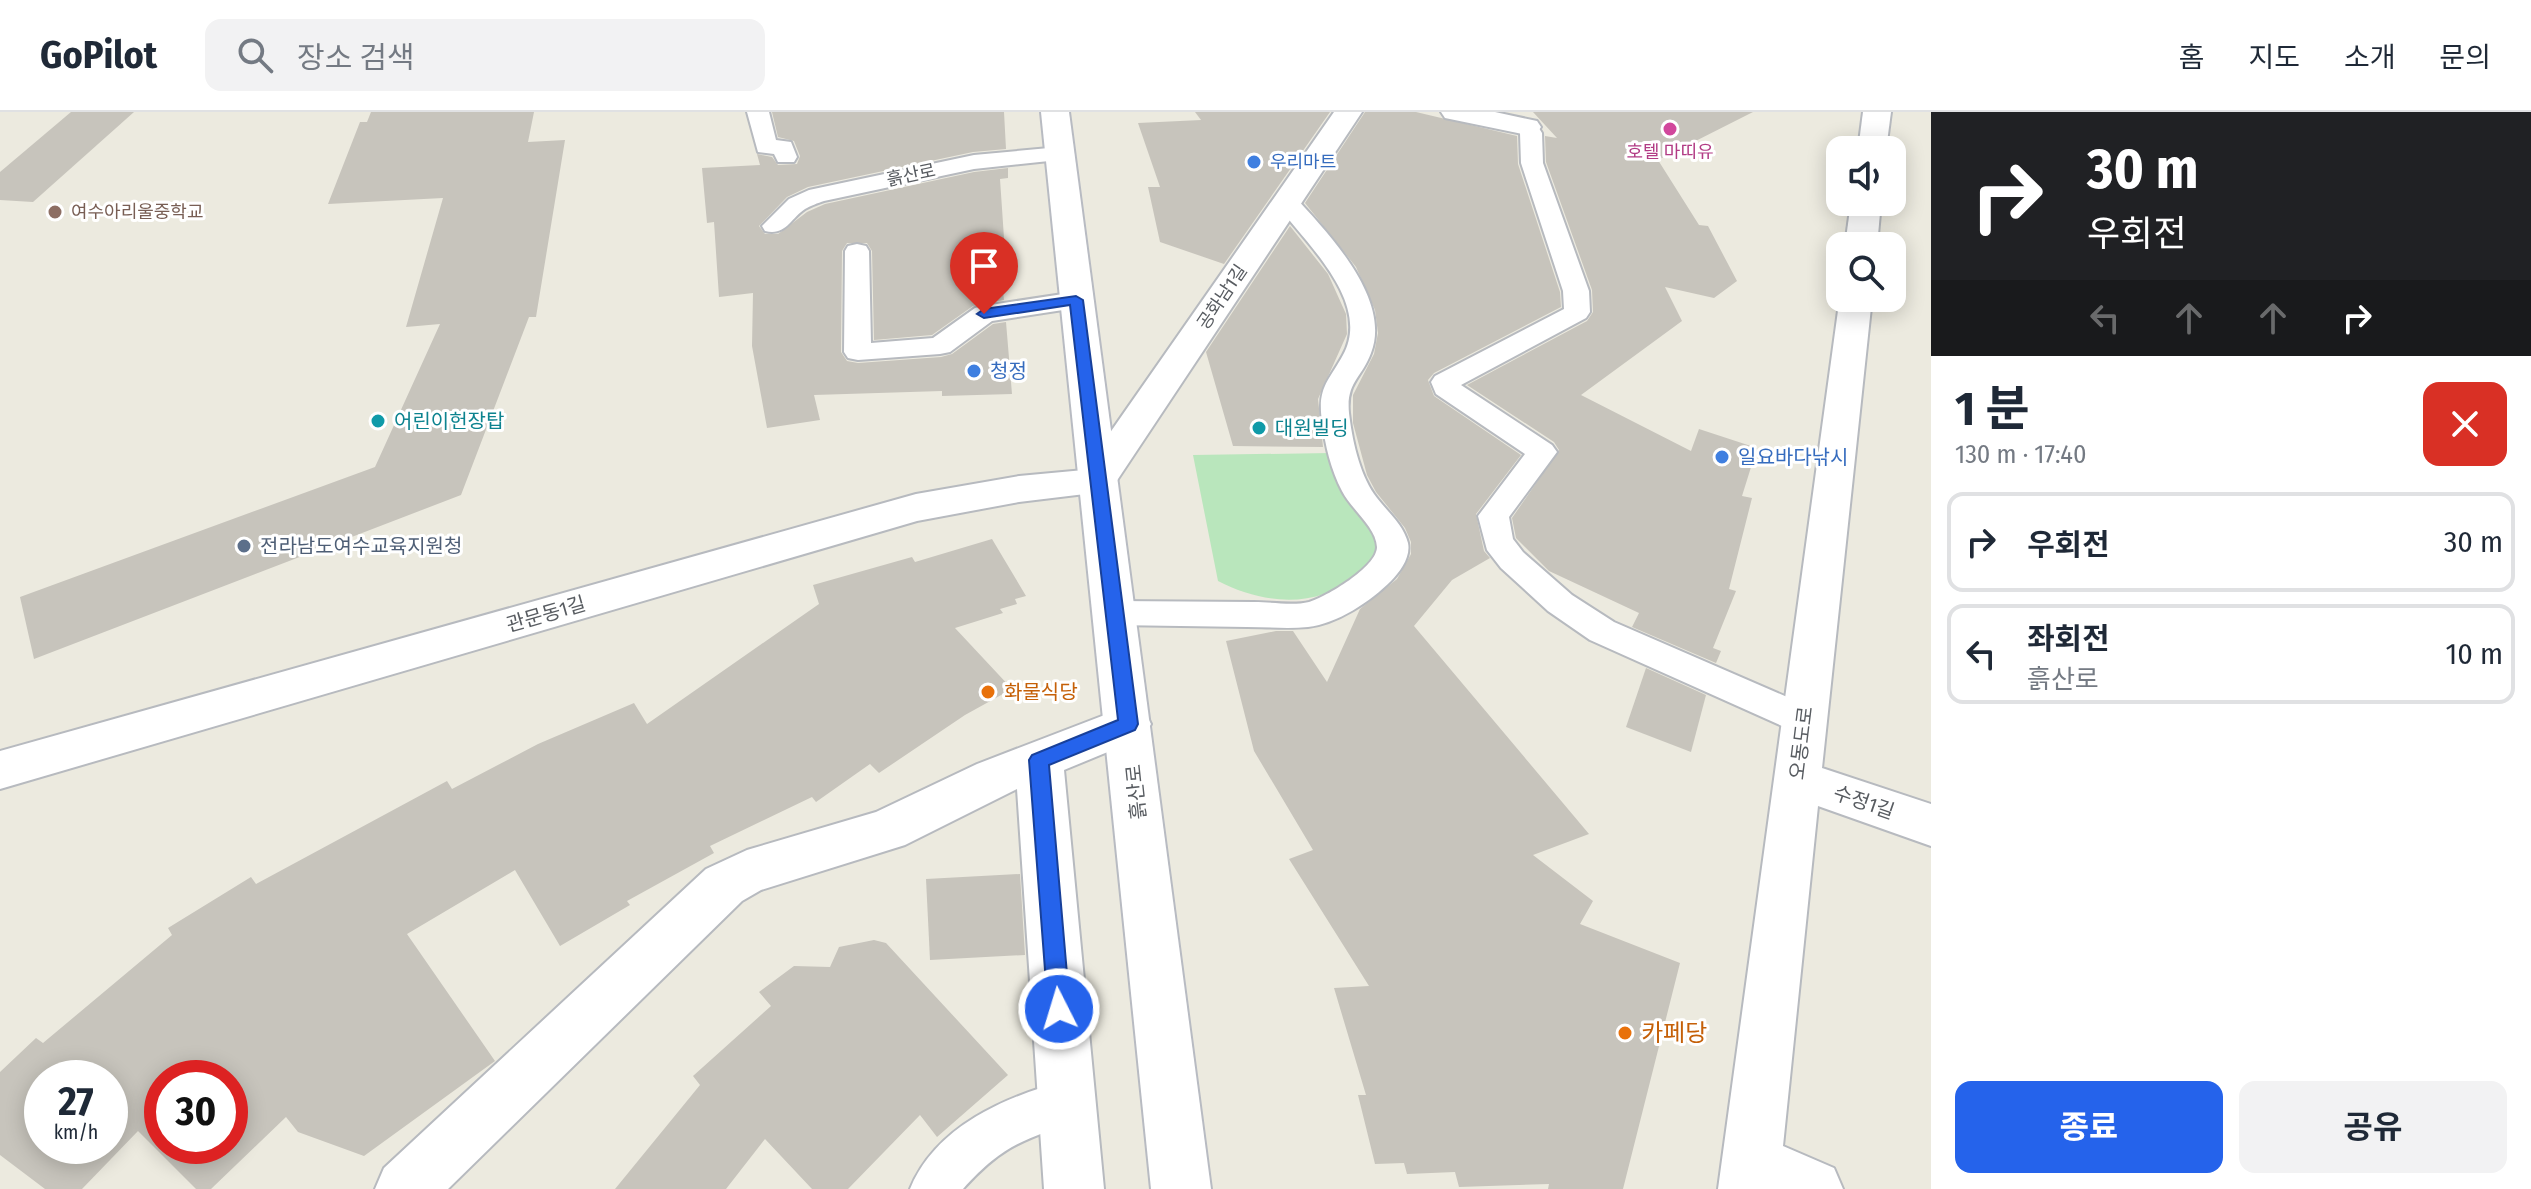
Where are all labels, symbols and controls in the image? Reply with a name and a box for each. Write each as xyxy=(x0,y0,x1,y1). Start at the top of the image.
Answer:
search box xyxy=(205,19,765,91)
text: GoPilot xyxy=(40,32,157,78)
icon: search xyxy=(233,33,277,77)
text: 장소 검색 xyxy=(297,40,415,76)
text: 홈 xyxy=(2179,41,2204,74)
text: 지도 xyxy=(2248,41,2300,74)
text: 소개 xyxy=(2344,41,2395,74)
text: 문의 xyxy=(2439,41,2491,74)
marker: 호텔 마띠유 xyxy=(1661,120,1679,138)
map controls xyxy=(1826,136,1906,312)
button: sound xyxy=(1826,136,1906,216)
text: 30 m xyxy=(2087,136,2198,203)
place label: 호텔 마띠유 xyxy=(1626,141,1714,163)
icon: right xyxy=(1955,144,2059,248)
place label: 우리마트 xyxy=(1270,151,1336,173)
marker: 우리마트 xyxy=(1245,153,1263,171)
street label: 흙산로 xyxy=(884,159,938,191)
place label: 여수아리울중학교 xyxy=(71,201,203,223)
marker: 여수아리울중학교 xyxy=(46,203,64,221)
text: 우회전 xyxy=(2087,212,2186,256)
pin xyxy=(950,232,1018,314)
button: search xyxy=(1826,232,1906,312)
icon: arrive xyxy=(962,244,1006,288)
street label: 공화남1길 xyxy=(1192,260,1252,334)
icon: left xyxy=(2083,296,2127,340)
icon: ahead xyxy=(2167,296,2211,340)
icon: ahead xyxy=(2251,296,2295,340)
icon: right xyxy=(2335,296,2379,340)
place label: 청정 xyxy=(990,359,1027,383)
marker: 청정 xyxy=(965,362,983,380)
text: 1 분 xyxy=(1955,380,2029,438)
button: close xyxy=(2423,382,2507,466)
place label: 어린이헌장탑 xyxy=(394,409,504,433)
marker: 어린이헌장탑 xyxy=(369,412,387,430)
place label: 대원빌딩 xyxy=(1275,416,1349,440)
marker: 대원빌딩 xyxy=(1250,419,1268,437)
text: 130 m · 17:40 xyxy=(1955,439,2086,470)
place label: 일요바다낚시 xyxy=(1738,445,1848,469)
marker: 일요바다낚시 xyxy=(1713,448,1731,466)
icon: right xyxy=(1959,520,2003,564)
text: 30 m xyxy=(2444,524,2503,560)
text: 우회전 xyxy=(2027,527,2110,563)
place label: 전라남도여수교육지원청 xyxy=(260,534,462,558)
marker: 전라남도여수교육지원청 xyxy=(235,537,253,555)
street label: 관문동1길 xyxy=(504,591,588,637)
text: 좌회전 xyxy=(2027,621,2110,657)
icon: left xyxy=(1959,632,2003,676)
text: 10 m xyxy=(2446,636,2503,672)
text: 흙산로 xyxy=(2027,664,2099,695)
place label: 화물식당 xyxy=(1004,680,1078,704)
marker: 화물식당 xyxy=(979,683,997,701)
street label: 오동도로 xyxy=(1785,705,1817,781)
street label: 흙산로 xyxy=(1121,763,1151,821)
street label: 수정1길 xyxy=(1830,780,1898,824)
position arrow xyxy=(1017,967,1101,1051)
place label: 카페당 xyxy=(1641,1019,1707,1047)
marker: 카페당 xyxy=(1616,1024,1634,1042)
speed limit sign: 30 xyxy=(144,1060,248,1164)
text: 27 xyxy=(58,1078,94,1126)
button: 종료 xyxy=(1955,1081,2223,1173)
button: 공유 xyxy=(2239,1081,2507,1173)
text: km/h xyxy=(54,1120,98,1144)

